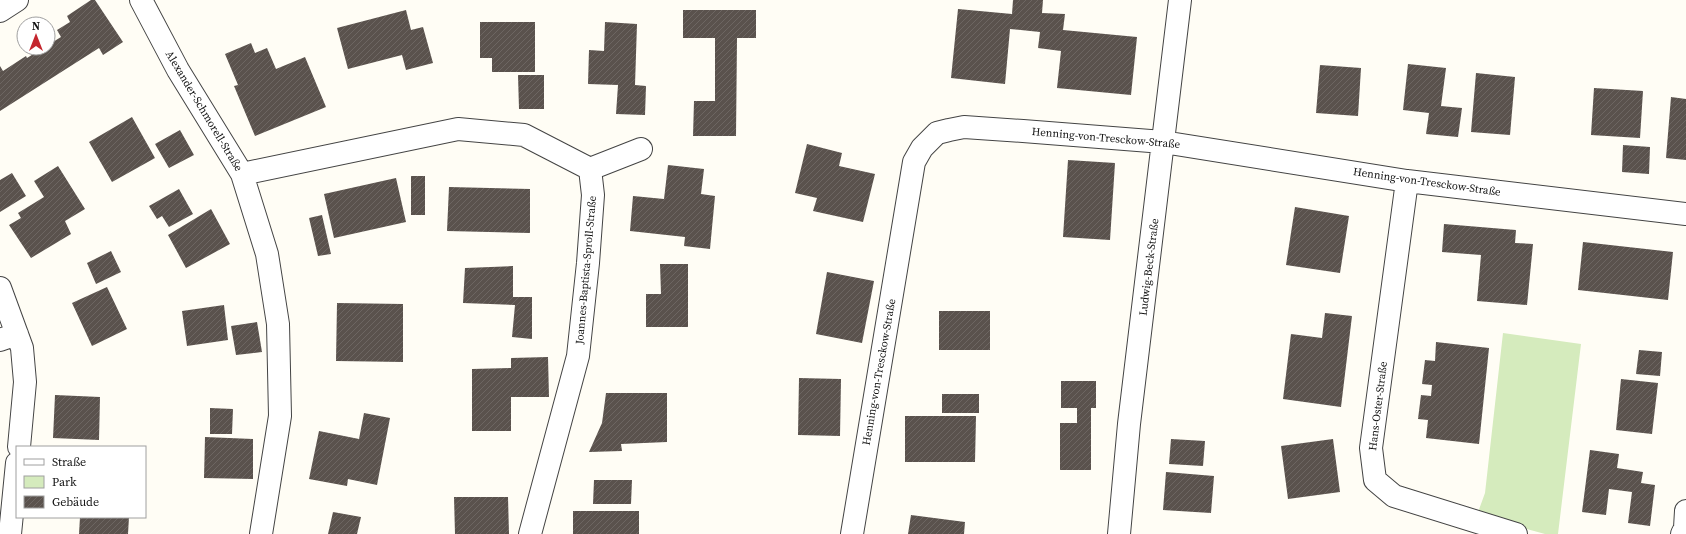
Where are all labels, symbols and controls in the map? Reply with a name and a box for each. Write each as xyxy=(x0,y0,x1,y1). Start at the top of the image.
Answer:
north arrow xyxy=(16,16,56,56)
text: N xyxy=(32,19,40,34)
street label: Alexander-Schmorell-Straße xyxy=(162,48,246,175)
street label: Henning-von-Tresckow-Straße xyxy=(1031,124,1181,152)
street label: Henning-von-Tresckow-Straße xyxy=(1352,164,1502,200)
street label: Joannes-Baptista-Sproll-Straße xyxy=(572,195,600,346)
street label: Ludwig-Beck-Straße xyxy=(1136,217,1162,316)
street label: Henning-von-Tresckow-Straße xyxy=(859,297,899,447)
street label: Hans-Oster-Straße xyxy=(1365,360,1391,451)
legend xyxy=(16,446,146,518)
text: Straße xyxy=(52,454,86,470)
text: Park xyxy=(52,474,77,490)
text: Gebäude xyxy=(52,494,99,510)

